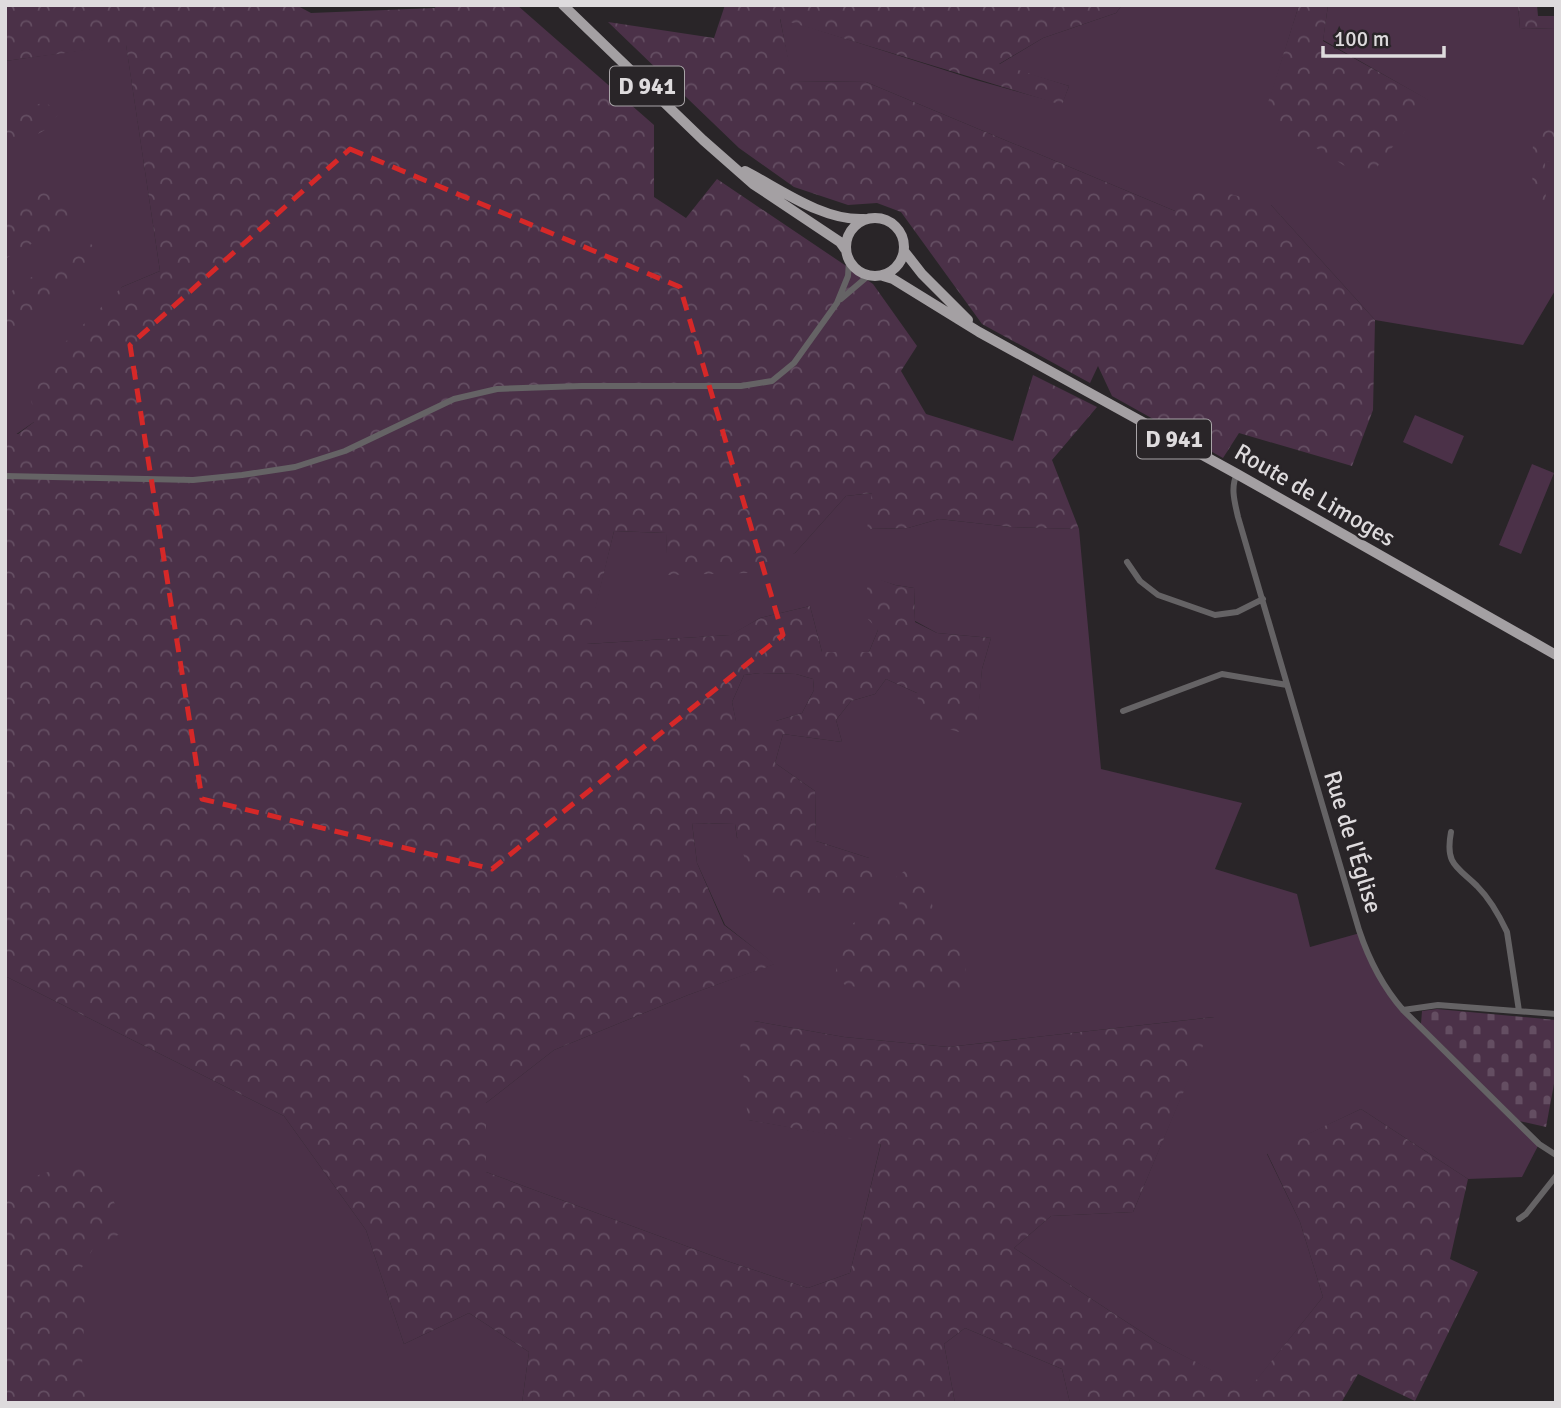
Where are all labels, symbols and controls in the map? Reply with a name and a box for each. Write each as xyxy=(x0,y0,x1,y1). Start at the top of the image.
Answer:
scale bar xyxy=(1323,14,1444,58)
text: 100 m xyxy=(1334,26,1389,52)
road number: D 941 xyxy=(610,66,684,106)
road number: D 941 xyxy=(1137,420,1211,458)
street label: Route de Limoges xyxy=(1229,437,1401,553)
street label: Rue de l'Église xyxy=(1317,767,1389,917)

